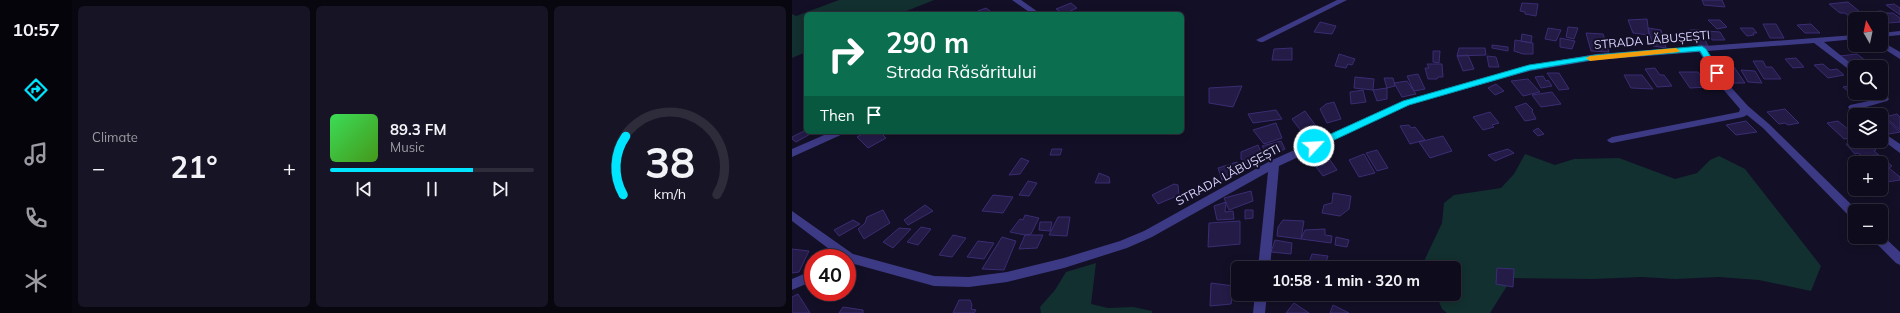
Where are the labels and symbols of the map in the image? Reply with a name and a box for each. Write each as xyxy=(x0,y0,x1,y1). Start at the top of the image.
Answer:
north arrow xyxy=(1848,12,1888,52)
street label: STRADA LĂBUȘEȘTI xyxy=(1593,27,1711,53)
pin xyxy=(1700,56,1734,90)
position arrow xyxy=(1293,125,1335,167)
street label: STRADA LĂBUȘEȘTI xyxy=(1173,141,1283,209)
speed limit sign: 40 xyxy=(804,249,856,301)

